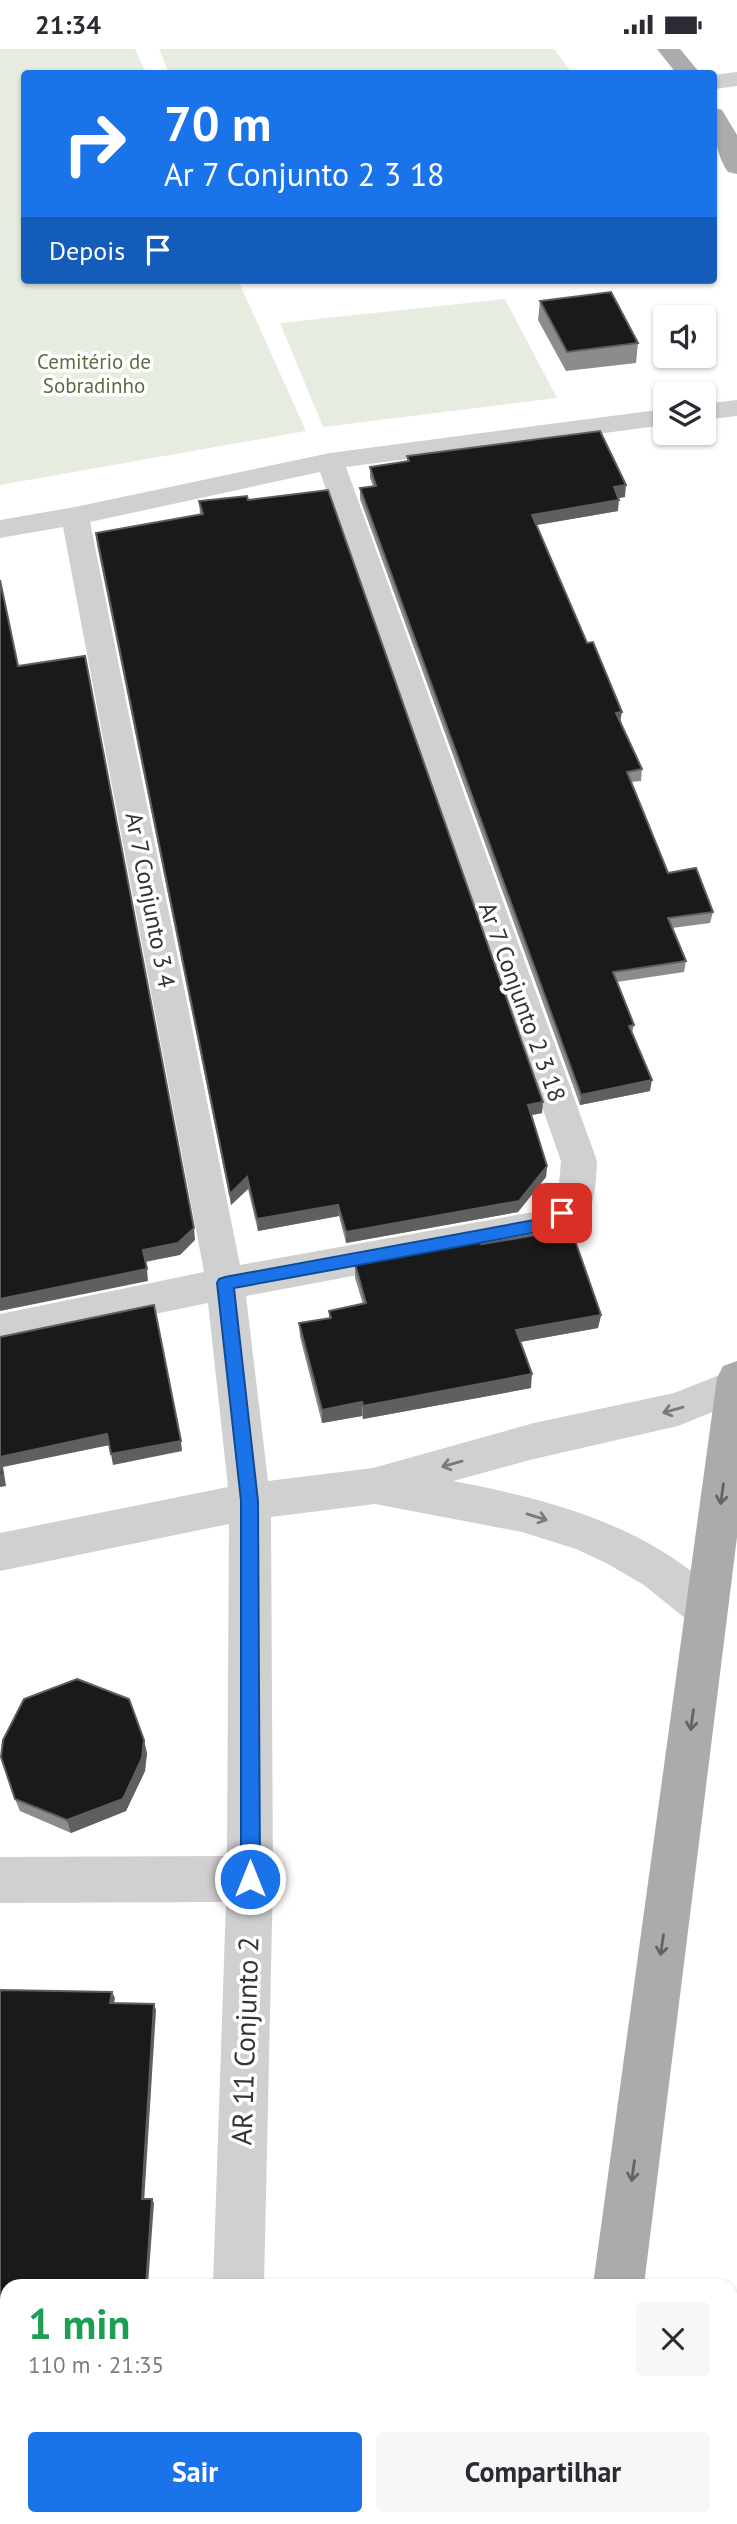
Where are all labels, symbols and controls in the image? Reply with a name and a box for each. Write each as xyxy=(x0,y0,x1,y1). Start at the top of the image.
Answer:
text: 21:34 xyxy=(35,8,101,41)
text: 70 m xyxy=(164,91,271,155)
icon: right xyxy=(49,98,140,189)
text: Ar 7 Conjunto 2 3 18 xyxy=(164,153,445,195)
icon: arrive xyxy=(139,231,177,269)
text: Depois xyxy=(49,234,125,267)
map controls xyxy=(653,305,716,445)
button: sound xyxy=(653,305,716,368)
park label: Cemitério de Sobradinho xyxy=(37,348,151,399)
button: layers xyxy=(653,382,716,445)
street label: Ar 7 Conjunto 3 4 xyxy=(118,810,183,990)
street label: Ar 7 Conjunto 2 3 18 xyxy=(472,898,573,1106)
pin xyxy=(532,1183,592,1243)
icon: arrive xyxy=(543,1194,581,1232)
one-way arrow xyxy=(662,1404,684,1417)
one-way arrow xyxy=(441,1458,464,1471)
one-way arrow xyxy=(715,1482,728,1505)
one-way arrow xyxy=(525,1511,547,1524)
one-way arrow xyxy=(685,1708,698,1731)
position arrow xyxy=(213,1842,287,1916)
one-way arrow xyxy=(656,1933,669,1956)
street label: AR 11 Conjunto 2 xyxy=(222,1936,267,2146)
one-way arrow xyxy=(626,2159,639,2182)
text: 1 min xyxy=(28,2296,130,2351)
button: close xyxy=(636,2302,710,2376)
text: 110 m · 21:35 xyxy=(28,2350,164,2379)
button: Sair xyxy=(28,2432,362,2512)
button: Compartilhar xyxy=(376,2432,710,2512)

